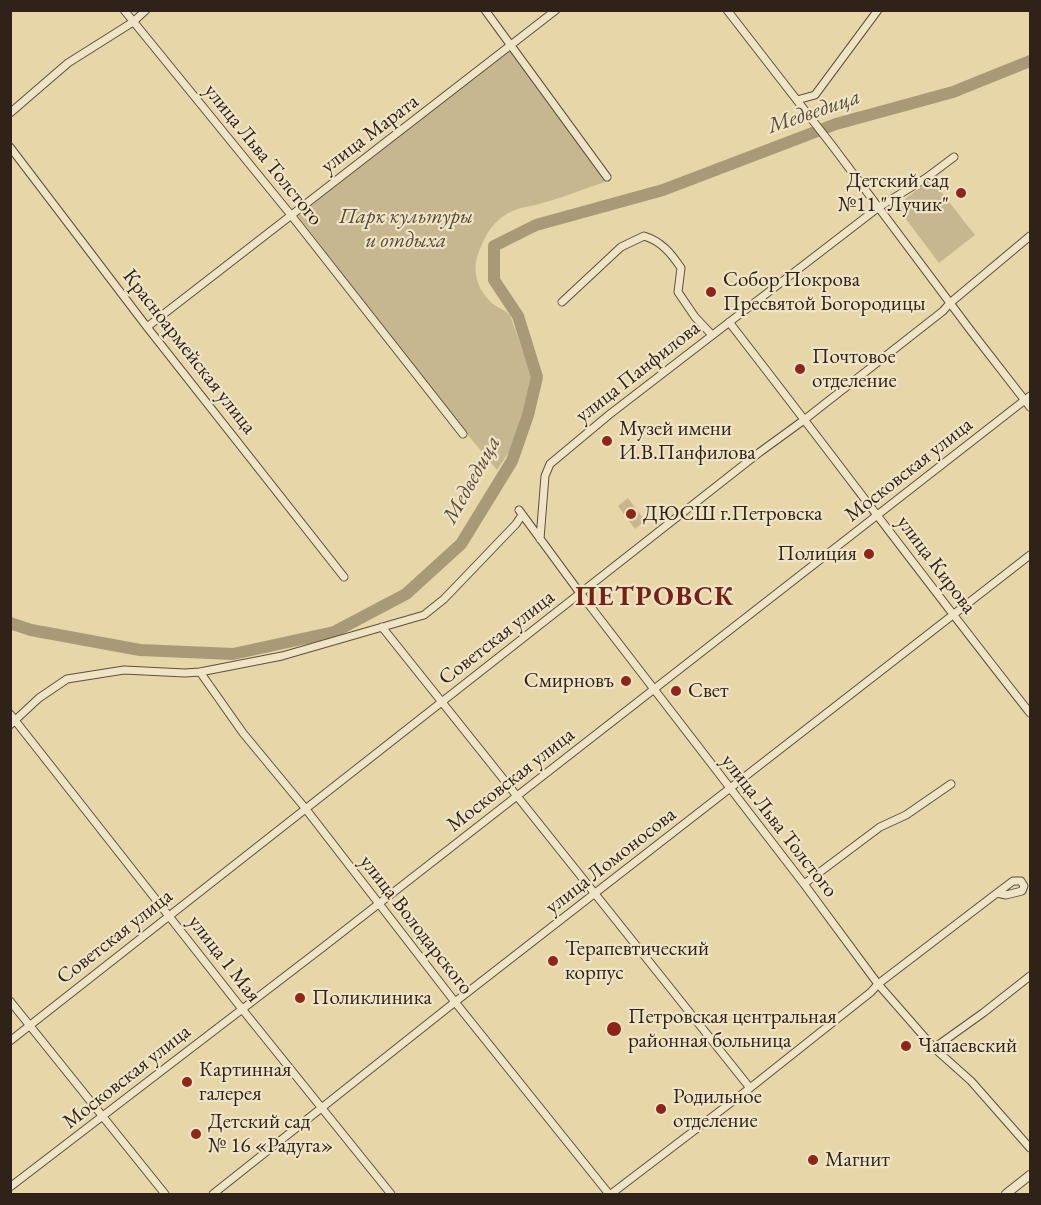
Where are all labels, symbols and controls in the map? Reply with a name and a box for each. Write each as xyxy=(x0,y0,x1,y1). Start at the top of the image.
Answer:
street label: улица Льва Толстого xyxy=(198,79,328,231)
water label: Медведица xyxy=(764,84,864,140)
street label: улица Марата xyxy=(316,89,424,179)
place label: Детский сад №11 "Лучик" xyxy=(838,168,949,218)
marker: Детский сад №11 "Лучик" xyxy=(954,186,968,200)
park label: Парк культуры и отдыха xyxy=(339,204,473,254)
street label: Красноармейская улица xyxy=(117,265,261,439)
place label: Собор Покрова Пресвятой Богородицы xyxy=(723,267,926,317)
marker: Собор Покрова Пресвятой Богородицы xyxy=(704,285,718,299)
street label: улица Панфилова xyxy=(571,316,705,428)
place label: Почтовое отделение xyxy=(812,344,897,394)
marker: Почтовое отделение xyxy=(793,362,807,376)
street label: Московская улица xyxy=(840,412,978,528)
place label: Музей имени И.В.Панфилова xyxy=(619,416,756,466)
water label: Медведица xyxy=(437,432,507,528)
marker: Музей имени И.В.Панфилова xyxy=(600,434,614,448)
place label: ДЮСШ г.Петровска xyxy=(643,501,822,527)
marker: ДЮСШ г.Петровска xyxy=(624,507,638,521)
street label: улица Кирова xyxy=(891,511,981,619)
place label: Полиция xyxy=(777,541,857,567)
marker: Полиция xyxy=(862,547,876,561)
district label: ПЕТРОВСК xyxy=(575,582,735,614)
street label: Советская улица xyxy=(434,585,560,691)
place label: Смирновъ xyxy=(524,668,614,694)
marker: Смирновъ xyxy=(619,674,633,688)
place label: Свет xyxy=(688,678,729,704)
marker: Свет xyxy=(669,684,683,698)
street label: Московская улица xyxy=(442,722,580,838)
street label: улица Льва Толстого xyxy=(715,749,843,903)
street label: улица Ломоносова xyxy=(541,802,681,920)
street label: улица Володарского xyxy=(354,850,478,1000)
street label: Советская улица xyxy=(52,884,178,990)
street label: улица 1 Мая xyxy=(182,910,266,1008)
place label: Терапевтический корпус xyxy=(565,936,709,986)
marker: Терапевтический корпус xyxy=(546,954,560,968)
place label: Поликлиника xyxy=(312,985,432,1011)
marker: Поликлиника xyxy=(293,991,307,1005)
place label: Петровская центральная районная больница xyxy=(628,1004,837,1054)
street label: Московская улица xyxy=(58,1019,196,1135)
marker: Петровская центральная районная больница xyxy=(605,1020,623,1038)
place label: Чапаевский xyxy=(918,1033,1017,1059)
marker: Чапаевский xyxy=(899,1039,913,1053)
place label: Картинная галерея xyxy=(199,1057,292,1107)
marker: Картинная галерея xyxy=(180,1075,194,1089)
place label: Родильное отделение xyxy=(673,1084,762,1134)
marker: Родильное отделение xyxy=(654,1102,668,1116)
place label: Детский сад № 16 «Радуга» xyxy=(208,1109,333,1159)
marker: Детский сад № 16 «Радуга» xyxy=(189,1127,203,1141)
place label: Магнит xyxy=(825,1147,890,1173)
marker: Магнит xyxy=(806,1153,820,1167)

